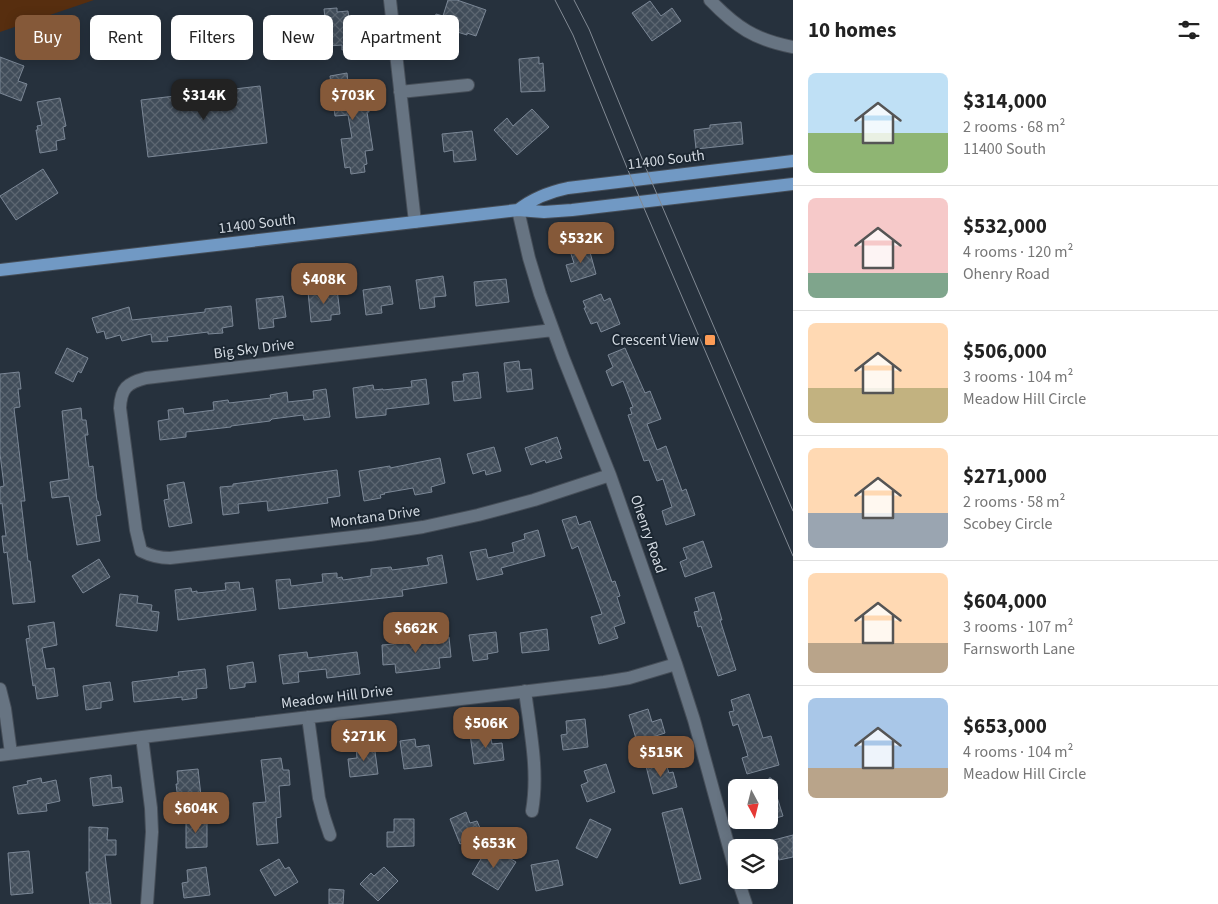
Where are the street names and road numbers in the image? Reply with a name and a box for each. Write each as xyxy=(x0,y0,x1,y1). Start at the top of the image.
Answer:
street label: 11400 South xyxy=(626,145,706,175)
street label: 11400 South xyxy=(217,209,297,239)
street label: Big Sky Drive xyxy=(213,334,295,364)
street label: Ohenry Road xyxy=(625,492,671,576)
street label: Montana Drive xyxy=(329,500,421,534)
street label: Meadow Hill Drive xyxy=(280,680,394,714)

